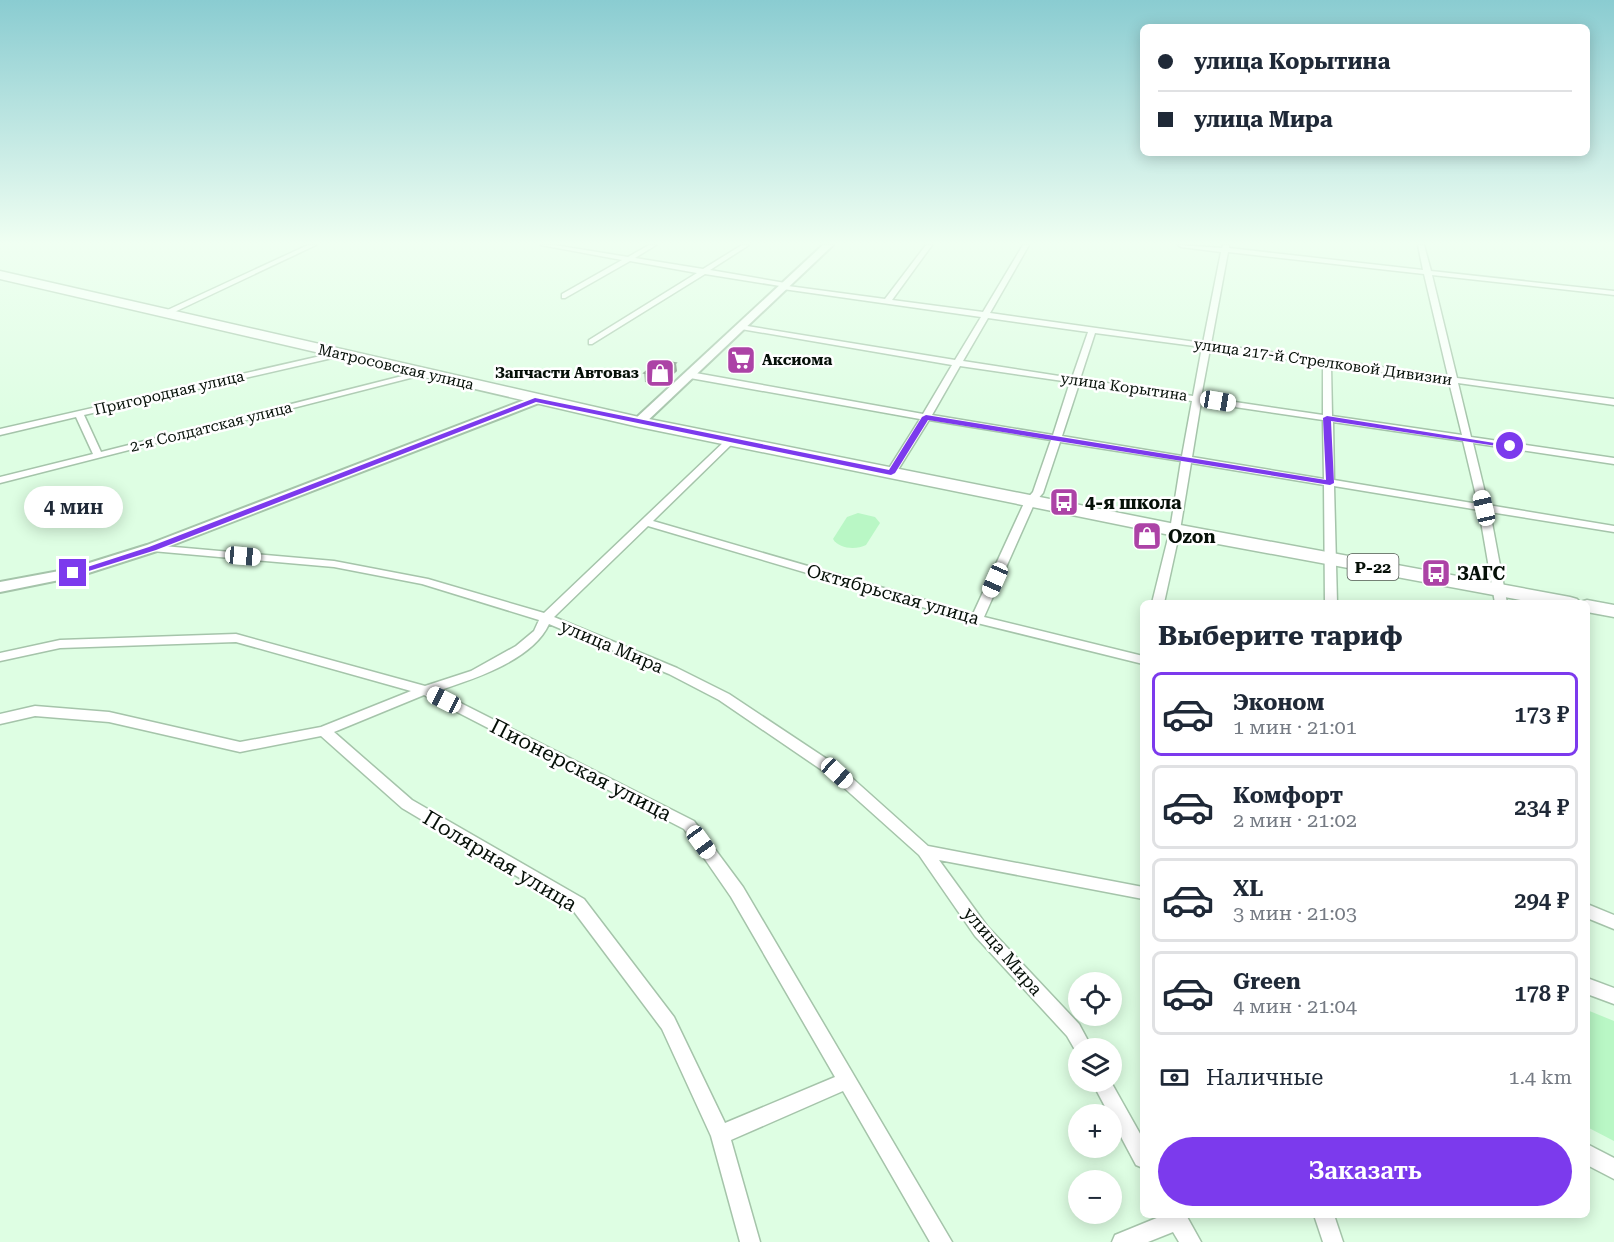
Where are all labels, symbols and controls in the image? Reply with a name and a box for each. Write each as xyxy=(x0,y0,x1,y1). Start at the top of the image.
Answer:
text: улица Корытина xyxy=(1194,49,1390,74)
text: улица Мира xyxy=(1194,107,1333,132)
street label: улица 217-й Стрелковой Дивизии xyxy=(1193,335,1453,389)
street label: Матросовская улица xyxy=(316,340,476,394)
supermarket icon: Аксиома xyxy=(725,344,757,376)
place label: Аксиома xyxy=(762,351,832,369)
shop icon: Запчасти Автоваз xyxy=(644,357,676,389)
place label: Запчасти Автоваз xyxy=(495,364,639,382)
street label: Пригородная улица xyxy=(92,367,246,419)
street label: улица Корытина xyxy=(1059,369,1189,405)
car xyxy=(1199,389,1237,413)
street label: 2-я Солдатская улица xyxy=(128,398,294,456)
route start xyxy=(1496,432,1523,459)
callout: 4 мин xyxy=(23,486,122,528)
bus stop icon: 4-я школа xyxy=(1048,486,1080,518)
car xyxy=(1471,488,1497,528)
place label: 4-я школа xyxy=(1085,492,1182,513)
text: 4 мин xyxy=(44,495,103,519)
shop icon: Ozon xyxy=(1131,520,1163,552)
place label: Ozon xyxy=(1168,526,1216,547)
car xyxy=(224,545,262,567)
road number: Р-22 xyxy=(1348,554,1398,580)
bus stop icon: ЗАГС xyxy=(1420,557,1452,589)
route end xyxy=(59,559,86,586)
street label: Октябрьская улица xyxy=(804,559,982,629)
car xyxy=(979,560,1011,600)
place label: ЗАГС xyxy=(1457,563,1505,584)
street label: улица Мира xyxy=(557,615,667,677)
text: Выберите тариф xyxy=(1158,620,1403,652)
car xyxy=(424,684,464,716)
icon: car xyxy=(1161,687,1215,741)
text: Эконом xyxy=(1233,690,1324,715)
text: 173 ₽ xyxy=(1514,702,1569,727)
street label: Пионерская улица xyxy=(486,714,676,826)
text: 1 мин · 21:01 xyxy=(1233,715,1357,739)
car xyxy=(818,754,856,792)
icon: car xyxy=(1161,780,1215,834)
text: Комфорт xyxy=(1233,783,1343,808)
text: 234 ₽ xyxy=(1514,795,1569,820)
street label: Полярная улица xyxy=(419,806,582,917)
text: 2 мин · 21:02 xyxy=(1233,808,1357,832)
car xyxy=(683,822,719,862)
icon: car xyxy=(1161,873,1215,927)
text: XL xyxy=(1233,876,1263,901)
text: 294 ₽ xyxy=(1514,888,1569,913)
text: 3 мин · 21:03 xyxy=(1233,901,1357,925)
street label: улица Мира xyxy=(959,903,1047,1000)
icon: car xyxy=(1161,966,1215,1020)
text: Green xyxy=(1233,969,1301,994)
map controls xyxy=(1068,972,1122,1224)
button: locate xyxy=(1068,972,1122,1026)
text: 178 ₽ xyxy=(1514,981,1569,1006)
text: 4 мин · 21:04 xyxy=(1233,994,1357,1018)
button: layers xyxy=(1068,1038,1122,1092)
icon: cash xyxy=(1158,1061,1191,1094)
text: Наличные xyxy=(1206,1065,1323,1090)
text: 1.4 km xyxy=(1508,1065,1572,1089)
button: + xyxy=(1068,1104,1122,1158)
button: Заказать xyxy=(1158,1137,1572,1206)
button: − xyxy=(1068,1170,1122,1224)

